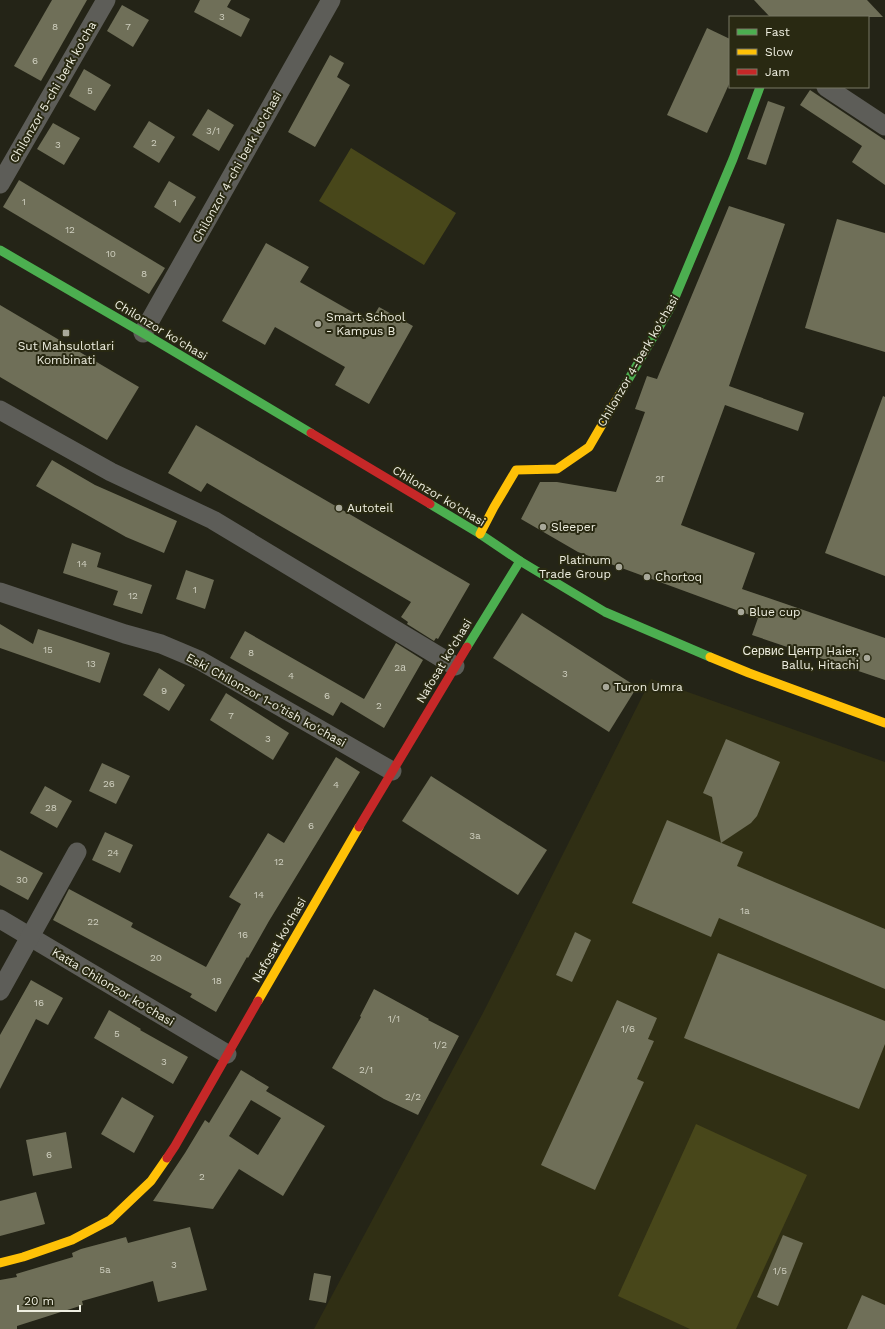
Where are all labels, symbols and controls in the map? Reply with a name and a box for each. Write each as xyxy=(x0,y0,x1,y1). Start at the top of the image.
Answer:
house number: 3 xyxy=(219,11,225,22)
legend xyxy=(729,16,869,88)
street label: Chilonzor 5-chi berk ko'cha xyxy=(7,19,99,165)
house number: 8 xyxy=(52,21,58,32)
house number: 7 xyxy=(125,21,131,32)
text: Fast xyxy=(765,25,790,39)
text: Slow xyxy=(765,45,793,59)
house number: 6 xyxy=(32,55,38,66)
text: Jam xyxy=(765,65,790,79)
house number: 5 xyxy=(87,85,93,96)
street label: Chilonzor 4-chi berk ko'chasi xyxy=(189,89,285,245)
house number: 3/1 xyxy=(206,125,220,136)
house number: 2 xyxy=(151,137,157,148)
house number: 3 xyxy=(55,139,61,150)
house number: 1 xyxy=(22,196,26,207)
house number: 1 xyxy=(173,197,177,208)
house number: 12 xyxy=(65,224,75,235)
house number: 10 xyxy=(106,248,116,259)
house number: 8 xyxy=(141,268,147,279)
street label: Chilonzor 4-berk ko'chasi xyxy=(595,293,681,429)
street label: Chilonzor ko'chasi xyxy=(112,297,210,363)
place label: Smart School - Kampus B xyxy=(326,310,406,338)
marker: Smart School - Kampus B xyxy=(313,319,323,329)
marker: Sut Mahsulotlari Kombinati xyxy=(61,328,71,338)
place label: Sut Mahsulotlari Kombinati xyxy=(18,339,114,367)
street label: Chilonzor ko'chasi xyxy=(390,463,488,529)
house number: 2г xyxy=(655,473,665,484)
place label: Autoteil xyxy=(347,501,393,515)
marker: Autoteil xyxy=(334,503,344,513)
place label: Sleeper xyxy=(551,520,596,534)
marker: Sleeper xyxy=(538,522,548,532)
place label: Platinum Trade Group xyxy=(539,553,611,581)
house number: 14 xyxy=(77,558,87,569)
marker: Platinum Trade Group xyxy=(614,562,624,572)
place label: Chortoq xyxy=(655,570,702,584)
marker: Chortoq xyxy=(642,572,652,582)
house number: 1 xyxy=(193,584,197,595)
house number: 12 xyxy=(128,590,138,601)
place label: Blue cup xyxy=(749,605,801,619)
marker: Blue cup xyxy=(736,607,746,617)
street label: Nafosat ko'chasi xyxy=(413,616,475,706)
house number: 15 xyxy=(43,644,53,655)
place label: Сервис Центр Haier, Ballu, Hitachi xyxy=(743,644,859,672)
house number: 8 xyxy=(248,647,254,658)
street label: Eski Chilonzor 1-o'tish ko'chasi xyxy=(184,650,348,750)
marker: Сервис Центр Haier, Ballu, Hitachi xyxy=(862,653,872,663)
house number: 13 xyxy=(86,658,96,669)
house number: 2а xyxy=(394,662,406,673)
house number: 3 xyxy=(562,668,568,679)
house number: 4 xyxy=(288,670,294,681)
place label: Turon Umra xyxy=(614,680,683,694)
marker: Turon Umra xyxy=(601,682,611,692)
house number: 9 xyxy=(161,685,167,696)
house number: 6 xyxy=(324,690,330,701)
house number: 2 xyxy=(376,700,382,711)
house number: 7 xyxy=(228,710,234,721)
house number: 3 xyxy=(265,733,271,744)
house number: 26 xyxy=(103,778,115,789)
house number: 4 xyxy=(333,779,339,790)
house number: 28 xyxy=(45,802,57,813)
house number: 6 xyxy=(308,820,314,831)
house number: 3a xyxy=(469,830,481,841)
house number: 24 xyxy=(107,847,119,858)
house number: 12 xyxy=(274,856,284,867)
house number: 30 xyxy=(16,874,28,885)
house number: 14 xyxy=(254,889,264,900)
street label: Nafosat ko'chasi xyxy=(249,895,309,985)
house number: 1a xyxy=(740,905,750,916)
house number: 22 xyxy=(87,916,99,927)
house number: 16 xyxy=(238,929,248,940)
street label: Katta Chilonzor ko'chasi xyxy=(49,945,177,1029)
house number: 20 xyxy=(150,952,162,963)
house number: 18 xyxy=(212,975,222,986)
house number: 16 xyxy=(34,997,44,1008)
house number: 1/1 xyxy=(388,1013,400,1024)
house number: 1/6 xyxy=(621,1023,635,1034)
house number: 5 xyxy=(114,1028,120,1039)
house number: 1/2 xyxy=(433,1039,447,1050)
house number: 3 xyxy=(161,1056,167,1067)
house number: 2/1 xyxy=(359,1064,373,1075)
house number: 2/2 xyxy=(405,1091,421,1102)
house number: 6 xyxy=(46,1149,52,1160)
house number: 2 xyxy=(199,1171,205,1182)
house number: 3 xyxy=(171,1259,177,1270)
house number: 5a xyxy=(99,1264,111,1275)
house number: 1/5 xyxy=(773,1265,787,1276)
scale bar xyxy=(18,1287,80,1313)
text: 20 m xyxy=(24,1294,54,1308)

